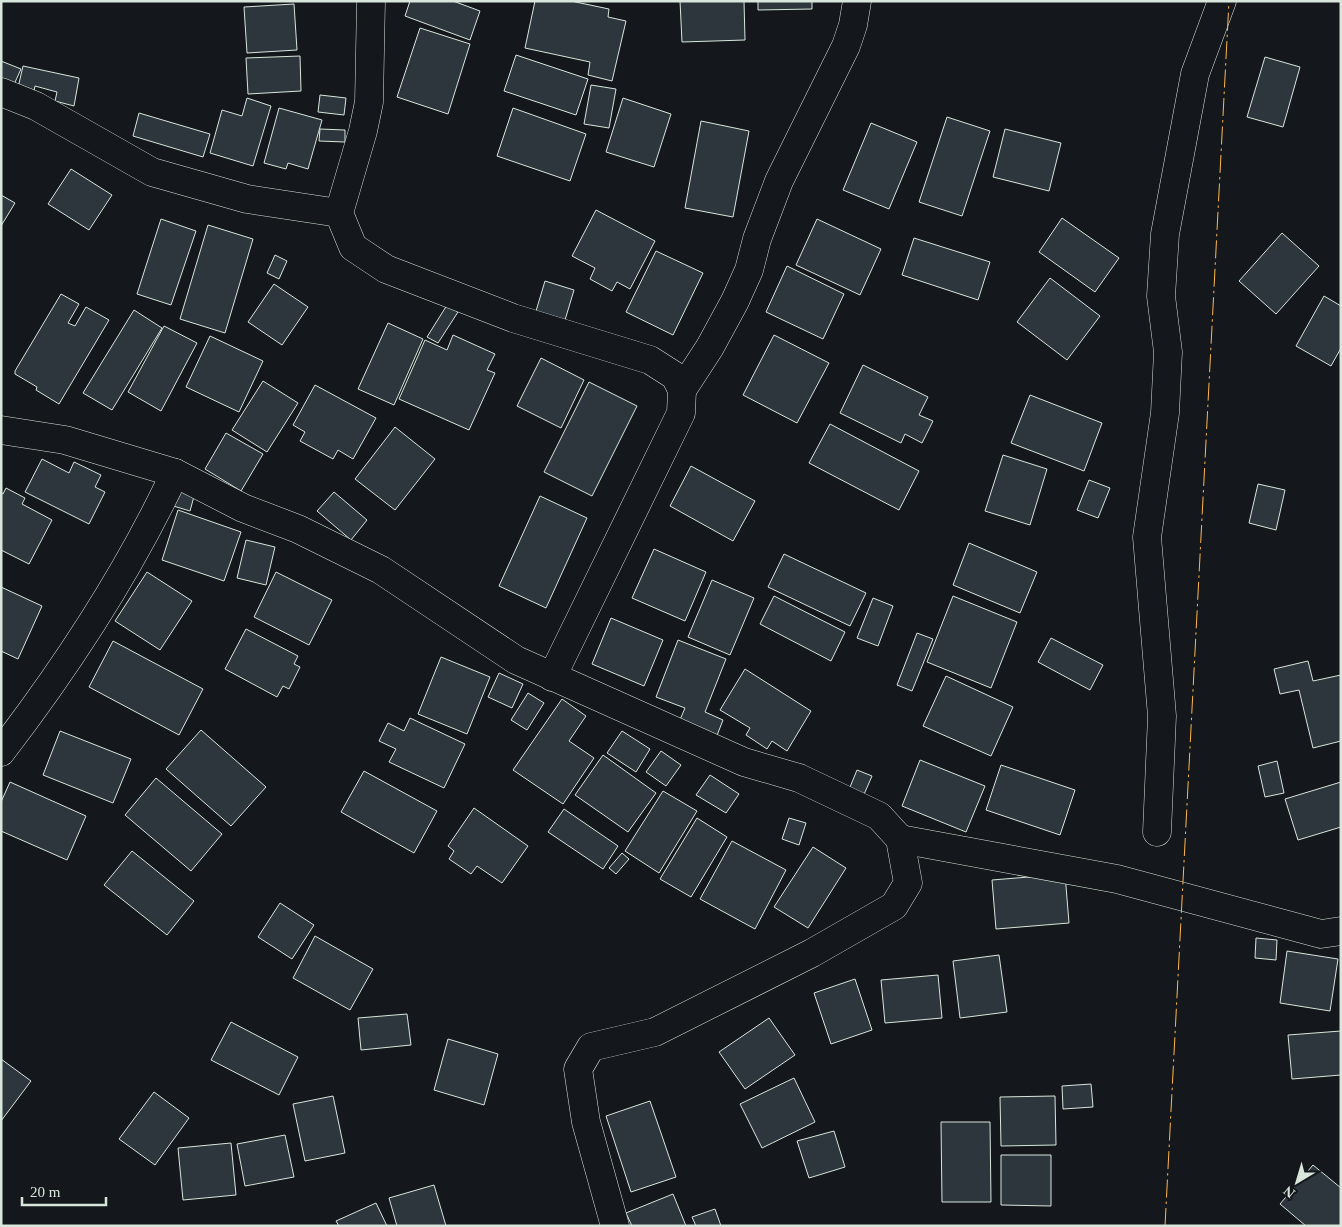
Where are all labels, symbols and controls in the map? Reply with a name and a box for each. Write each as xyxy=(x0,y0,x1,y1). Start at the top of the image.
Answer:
north arrow xyxy=(1272,1157,1322,1207)
scale bar xyxy=(22,1174,106,1206)
text: N xyxy=(1281,1183,1298,1201)
text: 20 m xyxy=(30,1184,61,1200)

